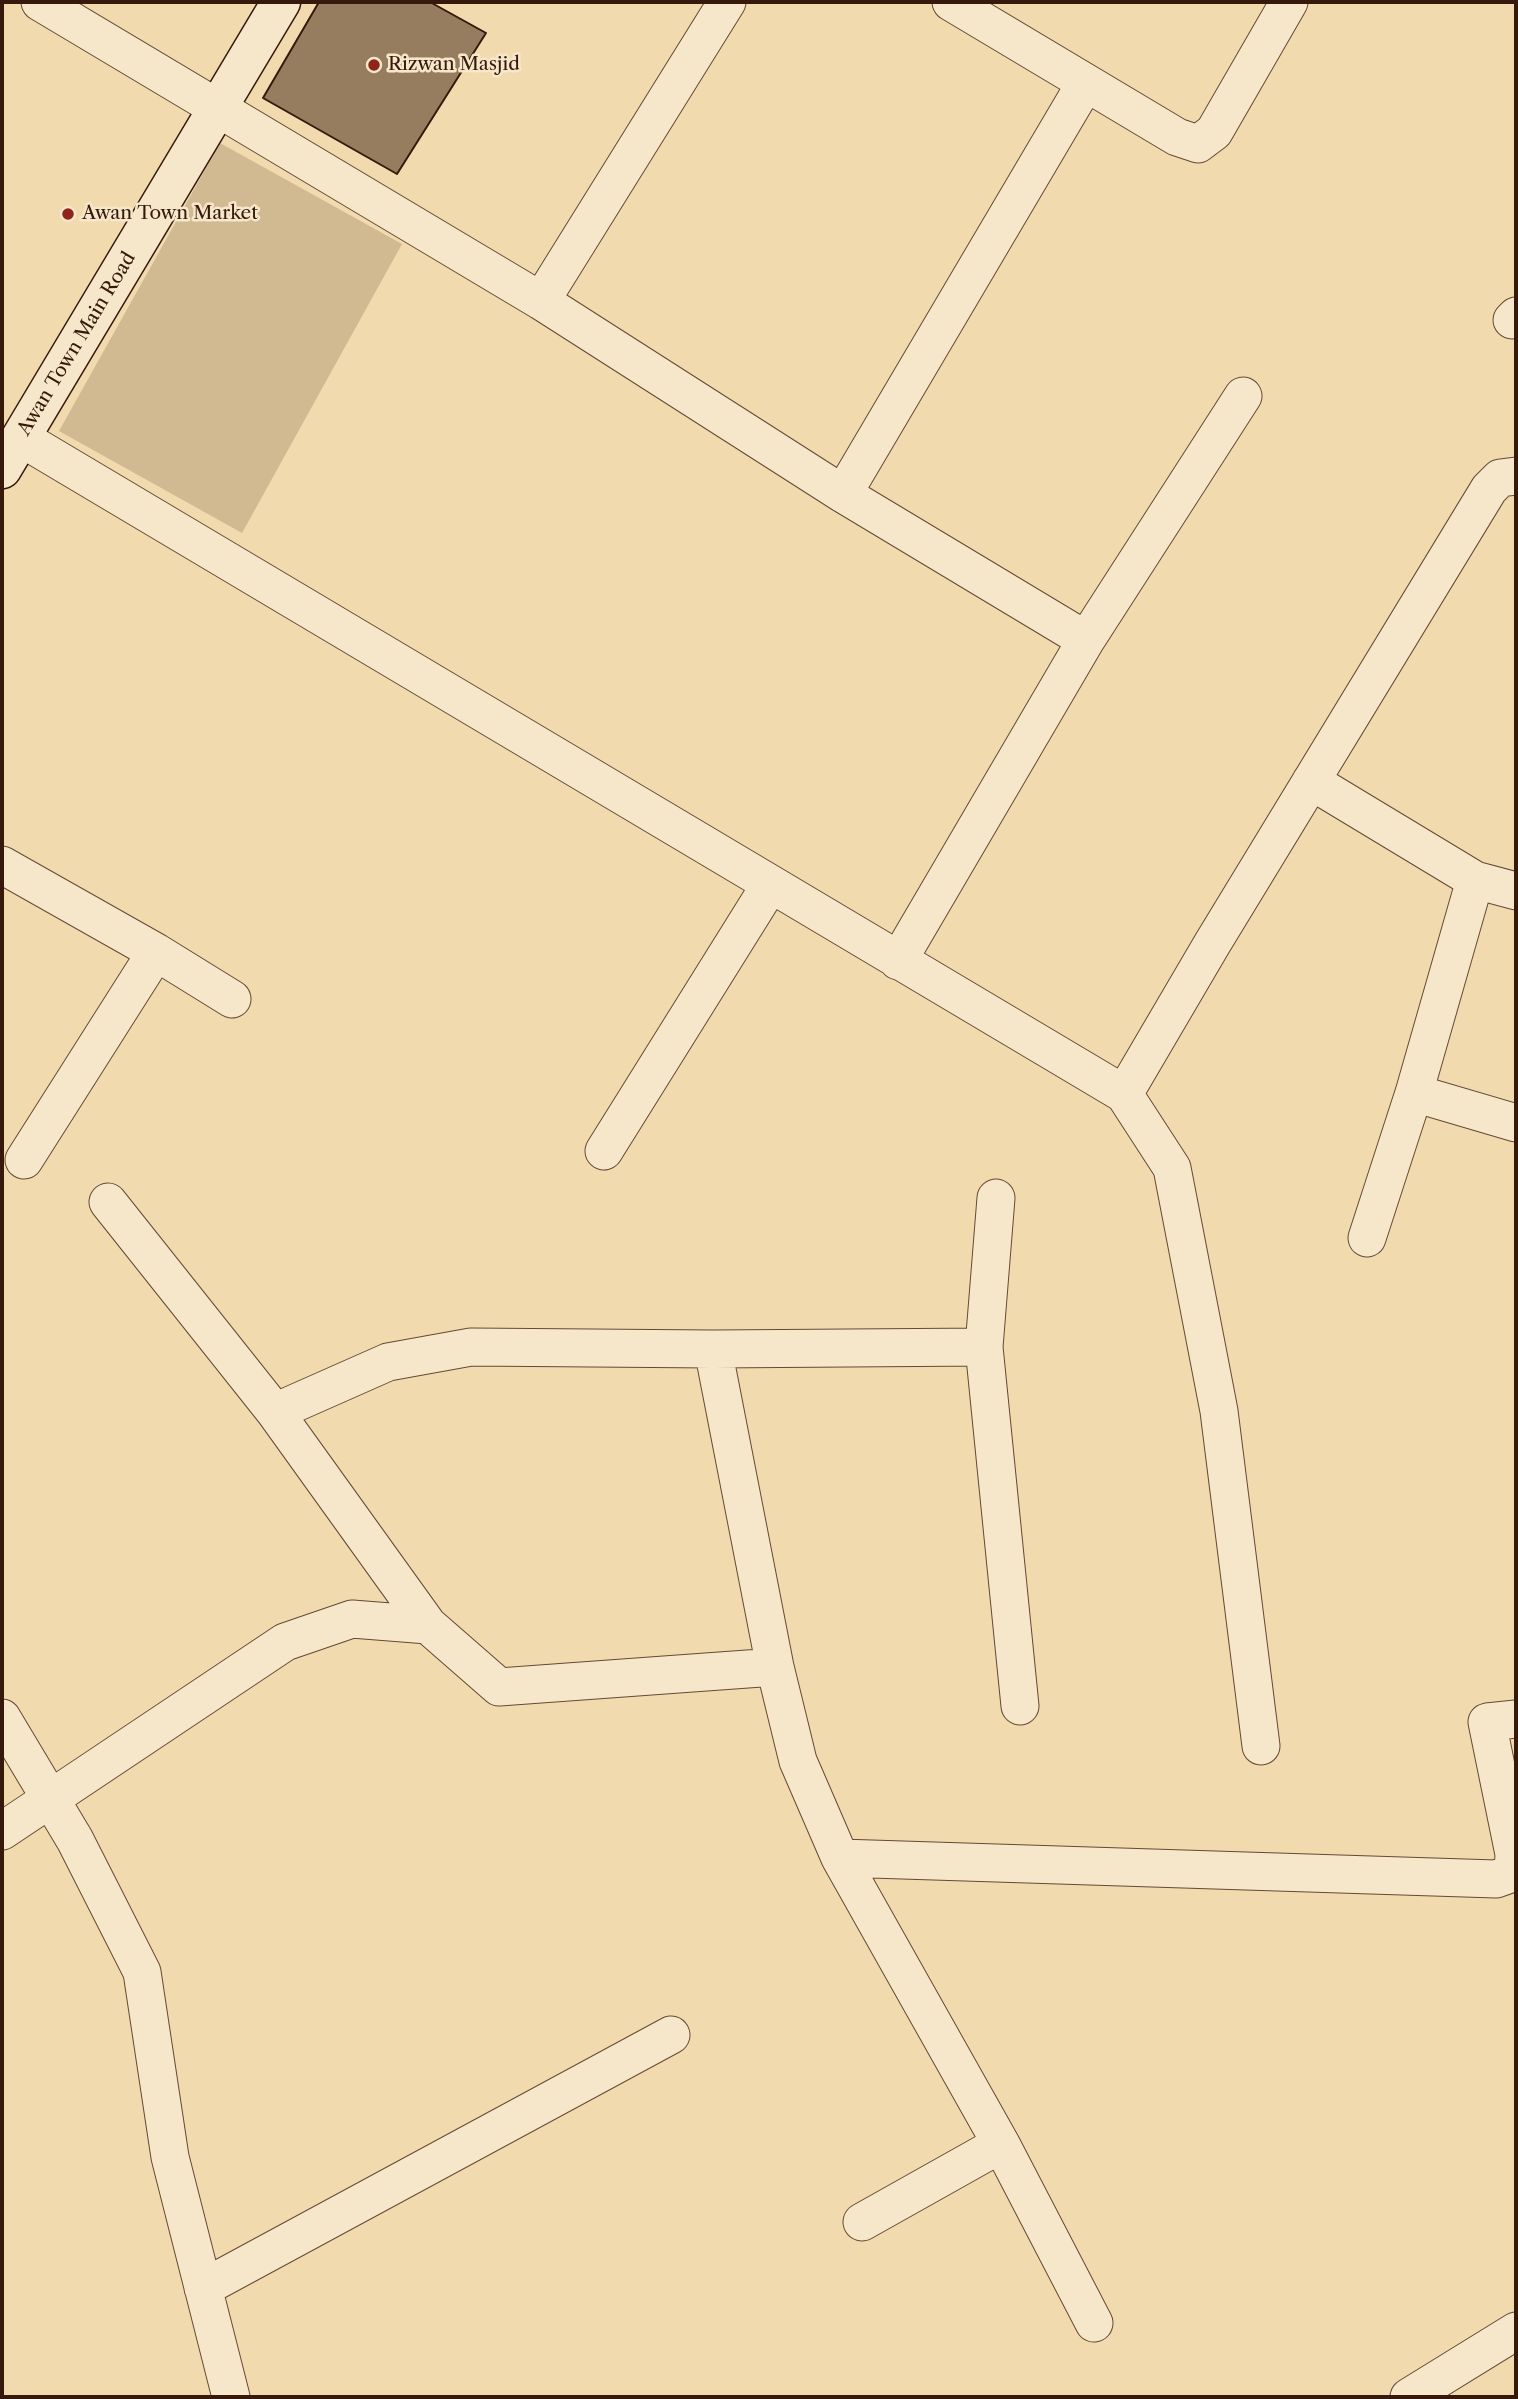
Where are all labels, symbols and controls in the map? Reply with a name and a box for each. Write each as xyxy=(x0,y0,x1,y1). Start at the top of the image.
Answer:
place label: Rizwan Masjid xyxy=(388,54,520,76)
marker: Rizwan Masjid xyxy=(366,57,382,73)
place label: Awan Town Market xyxy=(82,203,258,225)
marker: Awan Town Market xyxy=(60,206,76,222)
street label: Awan Town Main Road xyxy=(13,248,141,440)

